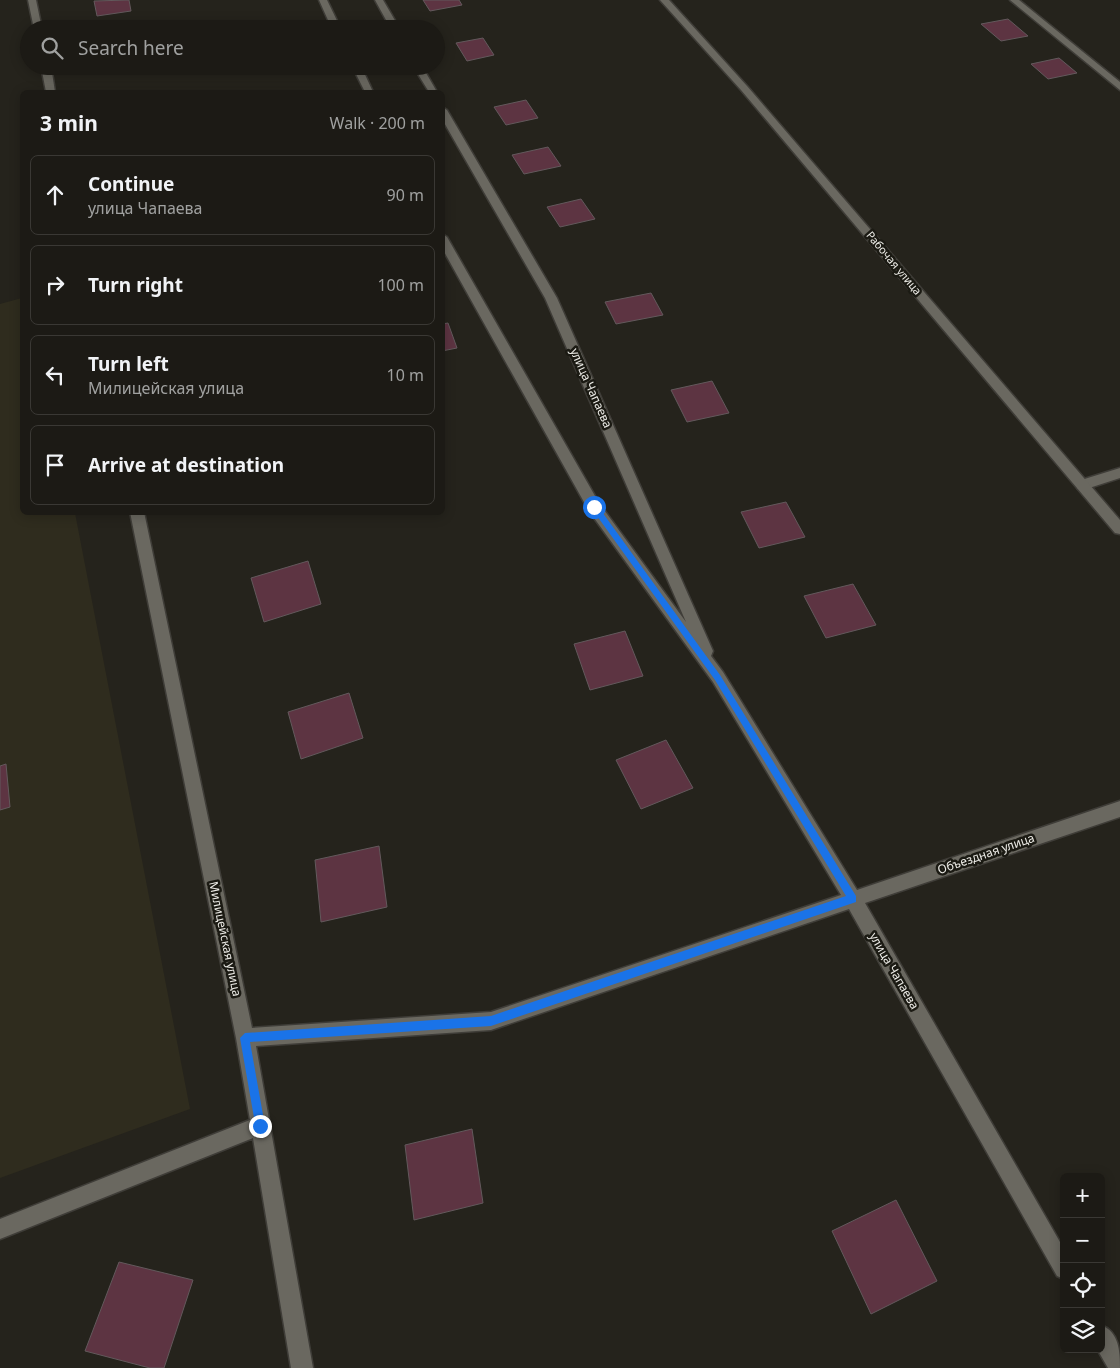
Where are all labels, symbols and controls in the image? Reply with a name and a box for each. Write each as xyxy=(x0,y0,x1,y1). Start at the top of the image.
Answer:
search box xyxy=(20,20,445,75)
icon: search xyxy=(38,34,66,62)
text: Search here xyxy=(78,35,184,61)
text: 3 min xyxy=(40,109,98,137)
text: Walk · 200 m xyxy=(330,112,425,134)
text: Continue xyxy=(88,171,174,197)
icon: ahead xyxy=(41,181,69,209)
text: 90 m xyxy=(387,184,424,206)
text: улица Чапаева xyxy=(88,197,203,219)
street label: Рабочая улица xyxy=(863,228,925,298)
icon: right xyxy=(41,271,69,299)
text: Turn right xyxy=(88,272,183,298)
text: 100 m xyxy=(377,274,424,296)
street label: улица Чапаева xyxy=(566,345,617,430)
text: Turn left xyxy=(88,351,169,377)
icon: left xyxy=(41,361,69,389)
text: 10 m xyxy=(387,364,424,386)
text: Милицейская улица xyxy=(88,377,244,399)
icon: arrive xyxy=(41,451,69,479)
text: Arrive at destination xyxy=(88,452,284,478)
route start xyxy=(583,496,606,519)
street label: Объездная улица xyxy=(935,829,1037,878)
street label: Милицейская улица xyxy=(205,880,246,998)
street label: улица Чапаева xyxy=(866,929,923,1012)
route end xyxy=(249,1115,272,1138)
map controls xyxy=(1060,1173,1105,1353)
button: + xyxy=(1060,1173,1105,1218)
button: − xyxy=(1060,1218,1105,1263)
button: locate xyxy=(1060,1263,1105,1308)
button: layers xyxy=(1060,1308,1105,1353)

